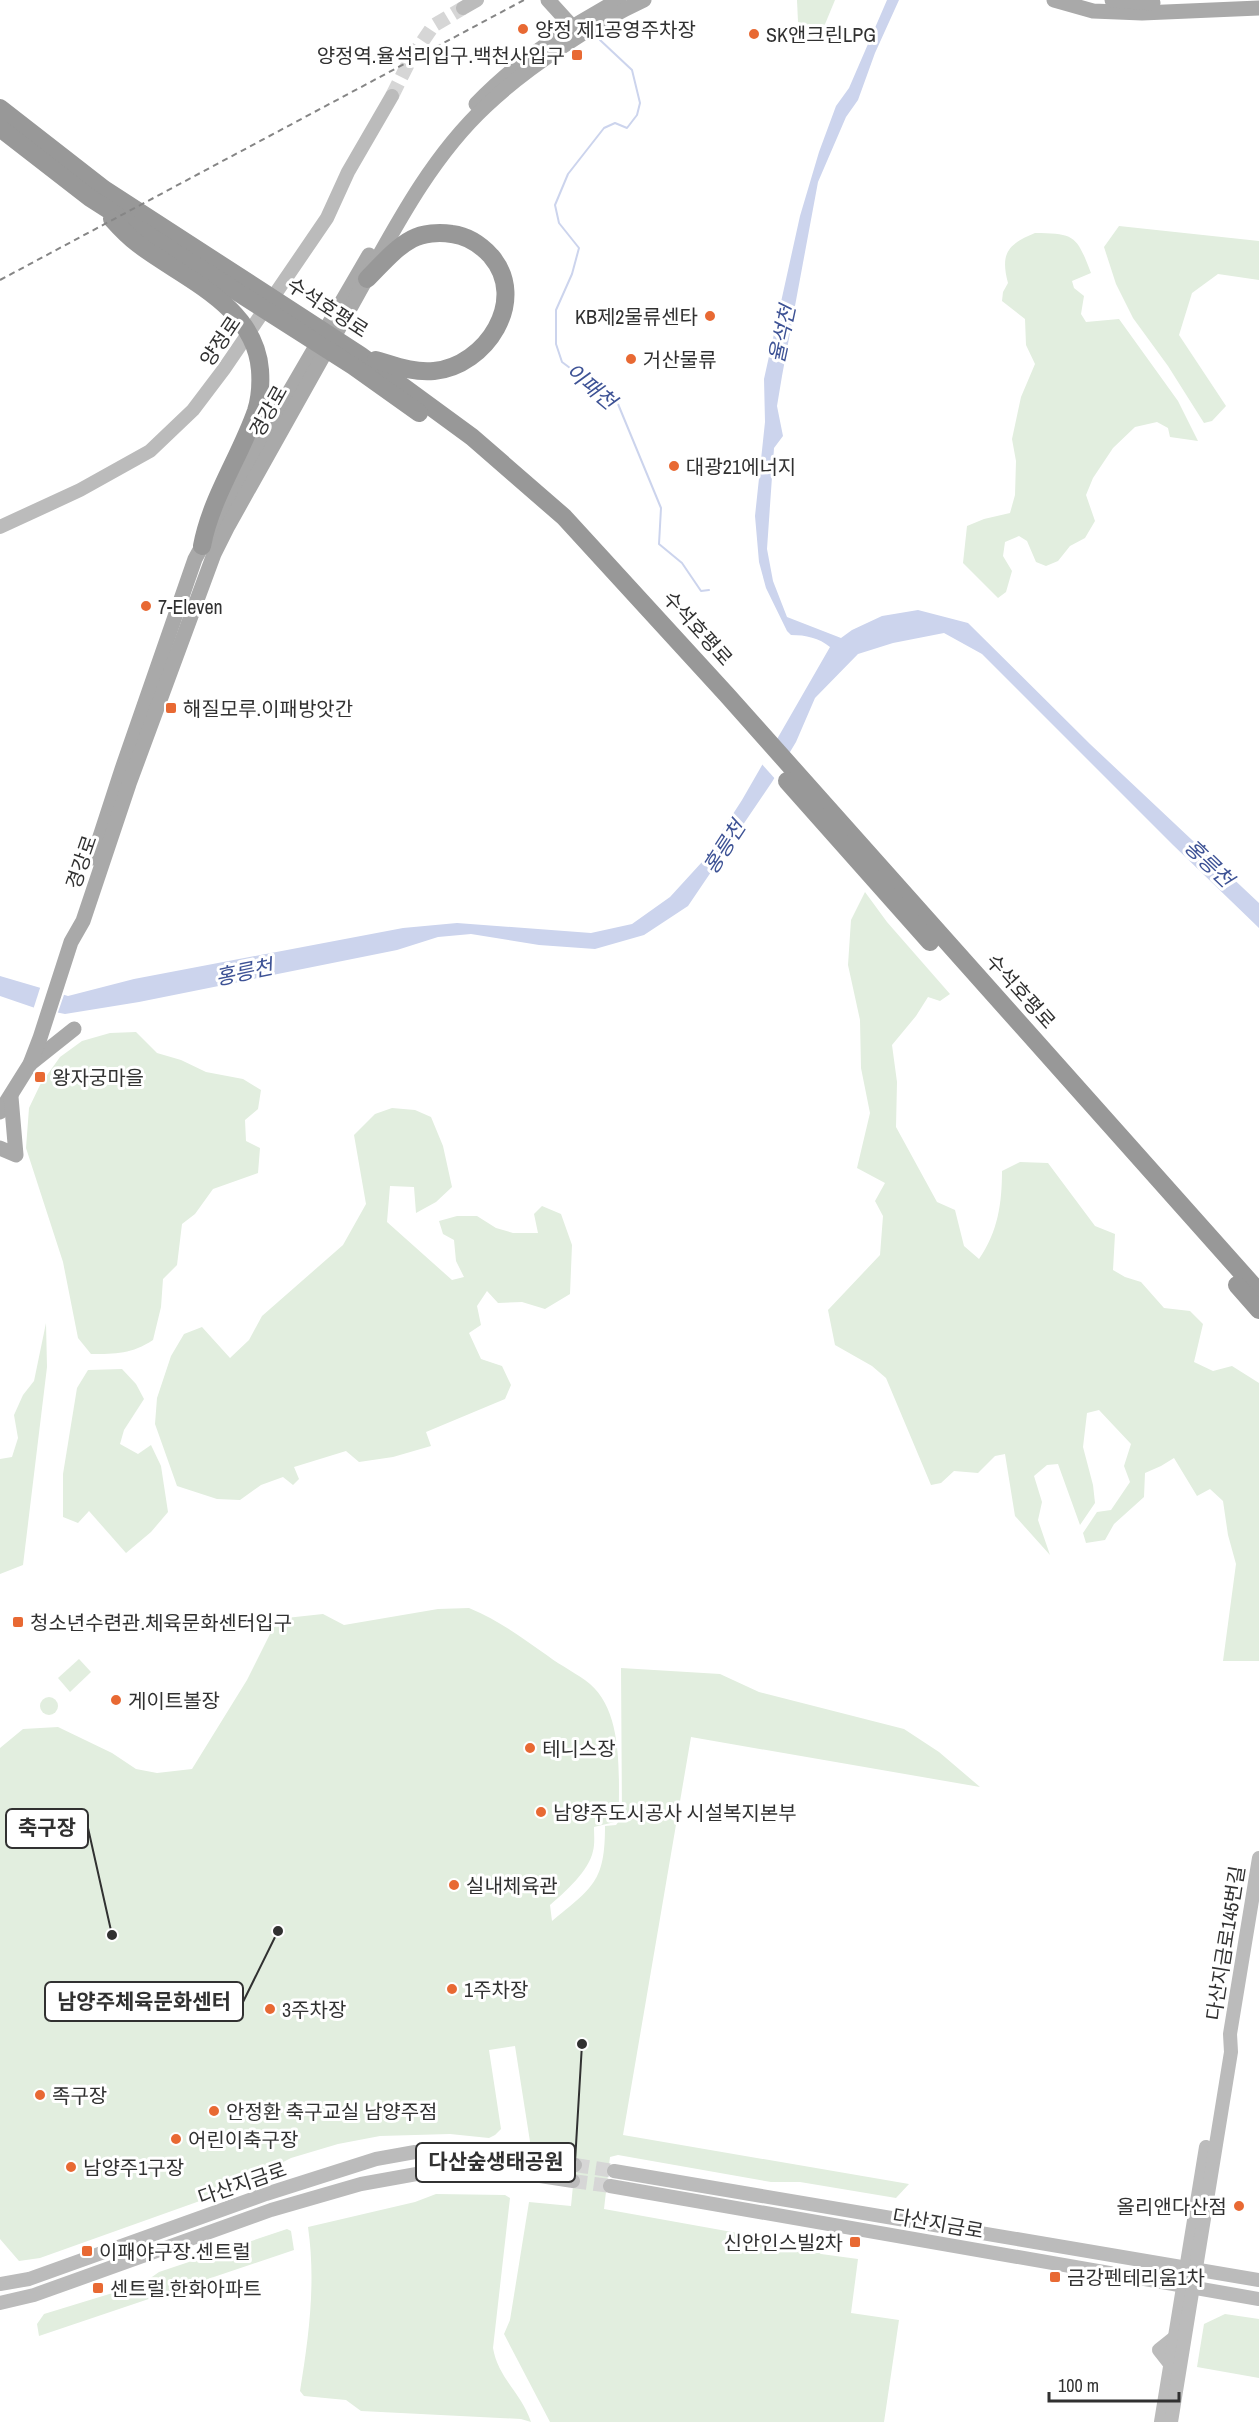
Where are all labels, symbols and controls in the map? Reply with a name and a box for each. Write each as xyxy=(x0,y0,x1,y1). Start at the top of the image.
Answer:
place label: 양정 제1공영주차장 xyxy=(535,16,696,43)
place label: SK앤크린LPG xyxy=(766,21,876,48)
marker: 양정 제1공영주차장 xyxy=(516,22,530,36)
marker: SK앤크린LPG xyxy=(747,27,761,41)
place label: 양정역.율석리입구.백천사입구 xyxy=(317,42,565,69)
marker: 양정역.율석리입구.백천사입구 xyxy=(570,48,584,62)
street label: 수석호평로 xyxy=(282,271,374,343)
water label: 율석천 xyxy=(762,300,803,365)
place label: KB제2물류센타 xyxy=(575,303,698,330)
marker: KB제2물류센타 xyxy=(703,309,717,323)
street label: 양정로 xyxy=(193,311,247,371)
place label: 거산물류 xyxy=(643,346,717,373)
marker: 거산물류 xyxy=(624,352,638,366)
water label: 이패천 xyxy=(559,356,625,417)
street label: 경강로 xyxy=(243,380,293,442)
place label: 대광21에너지 xyxy=(686,453,796,480)
marker: 대광21에너지 xyxy=(667,459,681,473)
street label: 수석호평로 xyxy=(657,585,739,671)
place label: 7-Eleven xyxy=(158,593,223,620)
marker: 7-Eleven xyxy=(139,599,153,613)
place label: 해질모루.이패방앗간 xyxy=(183,695,353,722)
marker: 해질모루.이패방앗간 xyxy=(164,701,178,715)
water label: 홍릉천 xyxy=(696,813,753,879)
street label: 경강로 xyxy=(59,832,103,892)
water label: 홍릉천 xyxy=(1178,832,1242,895)
street label: 수석호평로 xyxy=(980,948,1062,1034)
water label: 홍릉천 xyxy=(213,951,278,992)
place label: 왕자궁마을 xyxy=(52,1064,144,1091)
marker: 왕자궁마을 xyxy=(33,1070,47,1084)
place label: 청소년수련관.체육문화센터입구 xyxy=(30,1609,292,1636)
marker: 청소년수련관.체육문화센터입구 xyxy=(11,1615,25,1629)
place label: 게이트볼장 xyxy=(128,1687,220,1714)
marker: 게이트볼장 xyxy=(109,1693,123,1707)
place label: 테니스장 xyxy=(542,1735,616,1762)
marker: 테니스장 xyxy=(523,1741,537,1755)
place label: 남양주도시공사 시설복지본부 xyxy=(553,1799,797,1826)
marker: 남양주도시공사 시설복지본부 xyxy=(534,1805,548,1819)
callout: 축구장 xyxy=(6,1809,88,1848)
text: 축구장 xyxy=(18,1813,76,1842)
street label: 다산지금로145번길 xyxy=(1199,1864,1251,2022)
place label: 실내체육관 xyxy=(466,1872,558,1899)
marker: 실내체육관 xyxy=(447,1878,461,1892)
place label: 1주차장 xyxy=(464,1976,528,2003)
callout: 남양주체육문화센터 xyxy=(45,1982,243,2021)
marker: 1주차장 xyxy=(445,1982,459,1996)
text: 남양주체육문화센터 xyxy=(57,1987,231,2016)
place label: 3주차장 xyxy=(282,1996,346,2023)
marker: 3주차장 xyxy=(263,2002,277,2016)
place label: 족구장 xyxy=(52,2082,107,2109)
marker: 족구장 xyxy=(33,2088,47,2102)
place label: 안정환 축구교실 남양주점 xyxy=(226,2098,438,2125)
marker: 안정환 축구교실 남양주점 xyxy=(207,2104,221,2118)
place label: 어린이축구장 xyxy=(188,2126,298,2153)
marker: 어린이축구장 xyxy=(169,2132,183,2146)
callout: 다산숲생태공원 xyxy=(416,2143,575,2182)
text: 다산숲생태공원 xyxy=(428,2147,564,2176)
place label: 남양주1구장 xyxy=(83,2154,184,2181)
street label: 다산지금로 xyxy=(194,2155,290,2211)
marker: 남양주1구장 xyxy=(64,2160,78,2174)
place label: 올리앤다산점 xyxy=(1117,2193,1227,2220)
marker: 올리앤다산점 xyxy=(1232,2199,1246,2213)
street label: 다산지금로 xyxy=(890,2202,986,2244)
place label: 신안인스빌2차 xyxy=(723,2229,843,2256)
marker: 신안인스빌2차 xyxy=(848,2235,862,2249)
place label: 이패야구장.센트럴 xyxy=(99,2238,251,2265)
marker: 이패야구장.센트럴 xyxy=(80,2244,94,2258)
place label: 금강펜테리움1차 xyxy=(1067,2264,1205,2291)
marker: 금강펜테리움1차 xyxy=(1048,2270,1062,2284)
place label: 센트럴.한화아파트 xyxy=(110,2275,262,2302)
marker: 센트럴.한화아파트 xyxy=(91,2281,105,2295)
scale bar xyxy=(1049,2365,1180,2403)
text: 100 m xyxy=(1058,2373,1099,2398)

